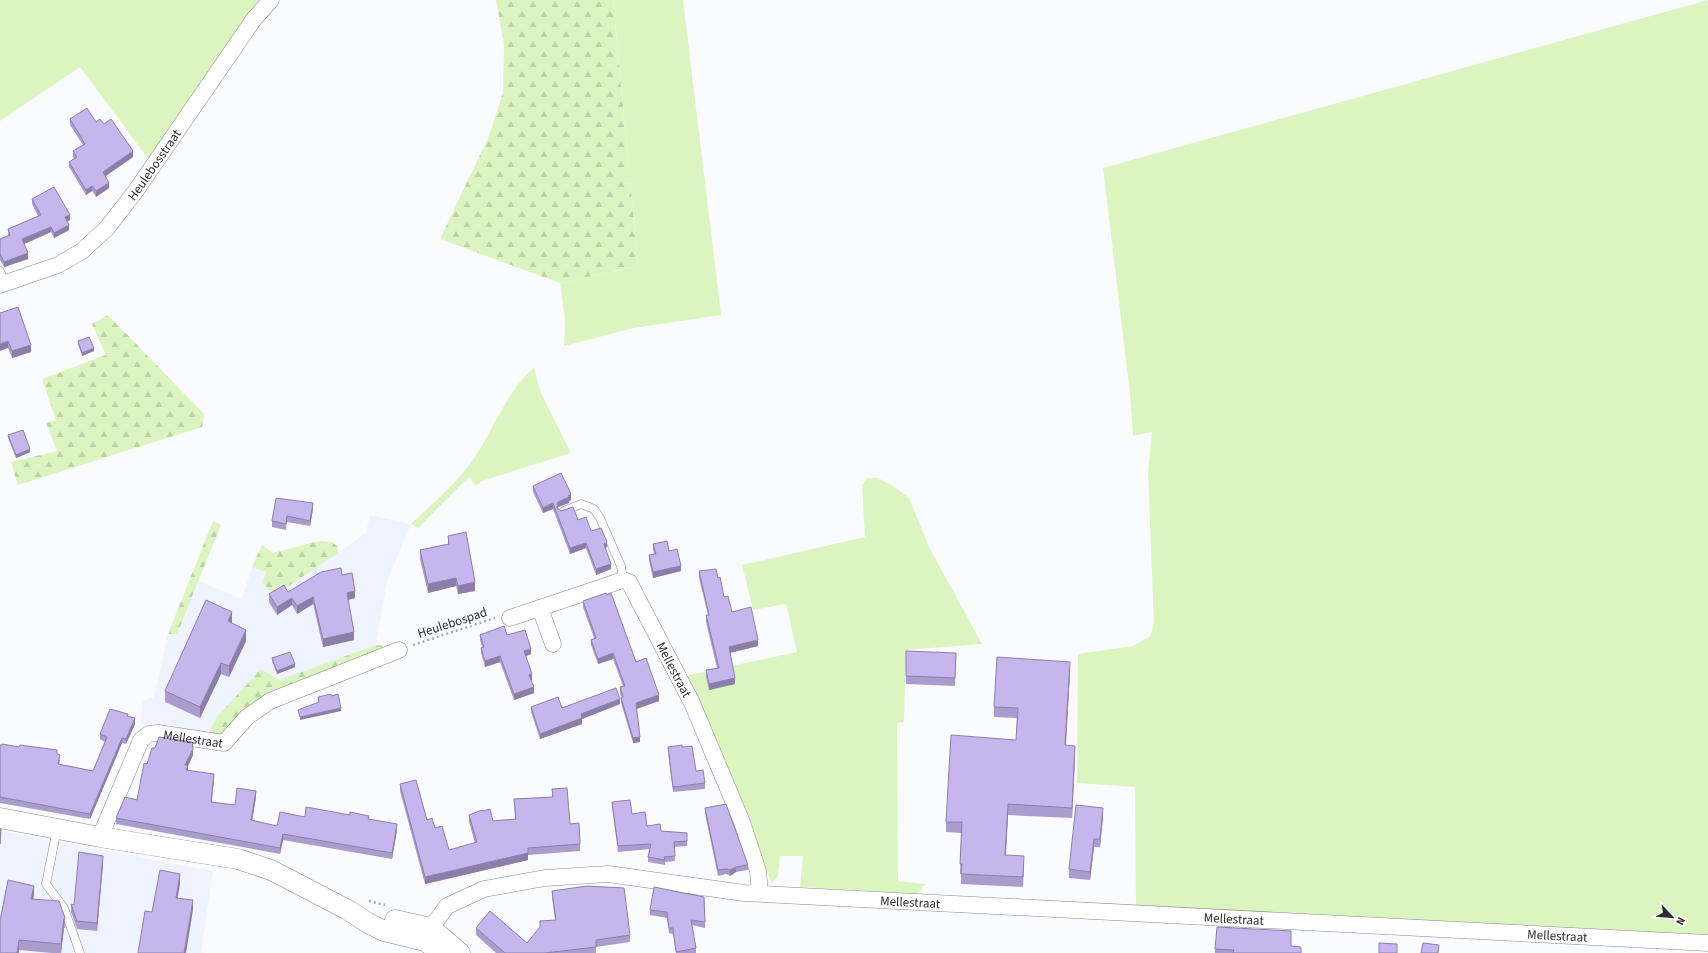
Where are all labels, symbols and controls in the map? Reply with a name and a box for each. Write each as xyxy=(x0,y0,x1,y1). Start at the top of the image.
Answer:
street label: Heulebosstraat xyxy=(124,126,186,204)
street label: Heulebospad xyxy=(415,603,489,643)
street label: Mellestraat xyxy=(652,639,696,701)
street label: Mellestraat xyxy=(162,726,225,753)
street label: Mellestraat xyxy=(880,892,941,913)
north arrow xyxy=(1652,897,1692,937)
street label: Mellestraat xyxy=(1203,909,1265,930)
text: N xyxy=(1672,915,1689,928)
street label: Mellestraat xyxy=(1527,926,1588,947)

